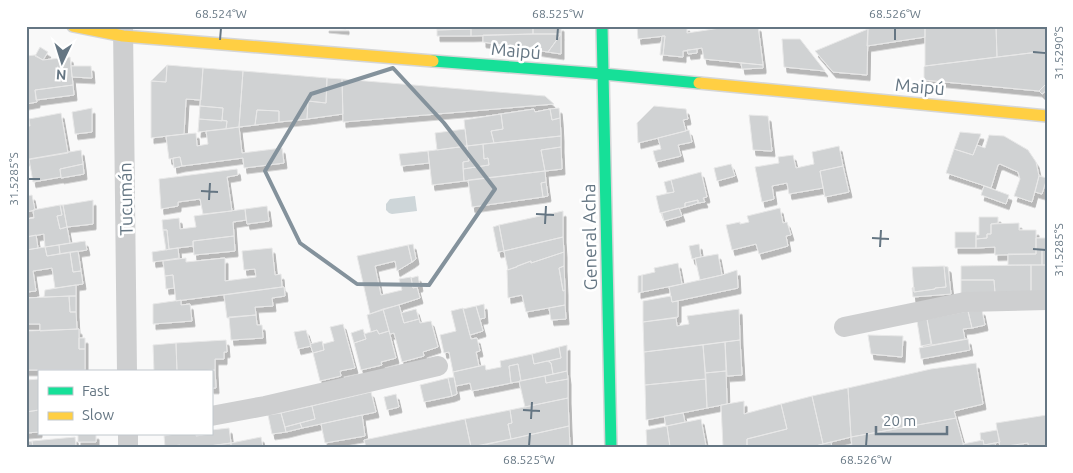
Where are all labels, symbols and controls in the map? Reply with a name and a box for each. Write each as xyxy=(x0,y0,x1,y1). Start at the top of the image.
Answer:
text: 68.524°W xyxy=(195,7,247,20)
text: 68.525°W xyxy=(532,7,584,20)
text: 68.526°W xyxy=(869,7,921,20)
text: 31.5290°S xyxy=(1052,26,1065,80)
north arrow xyxy=(38,38,88,88)
street label: Maipú xyxy=(490,38,542,62)
text: N xyxy=(55,67,67,83)
street label: Maipú xyxy=(894,74,946,98)
text: 31.5285°S xyxy=(7,152,20,206)
street label: Tucumán xyxy=(114,162,136,236)
street label: General Acha xyxy=(578,184,600,290)
text: 31.5285°S xyxy=(1052,223,1065,277)
legend xyxy=(38,370,212,436)
text: Fast xyxy=(82,382,110,399)
scale bar xyxy=(876,403,947,435)
text: Slow xyxy=(82,406,115,423)
text: 20 m xyxy=(883,412,916,429)
text: 68.525°W xyxy=(503,453,555,466)
text: 68.526°W xyxy=(840,453,892,466)

